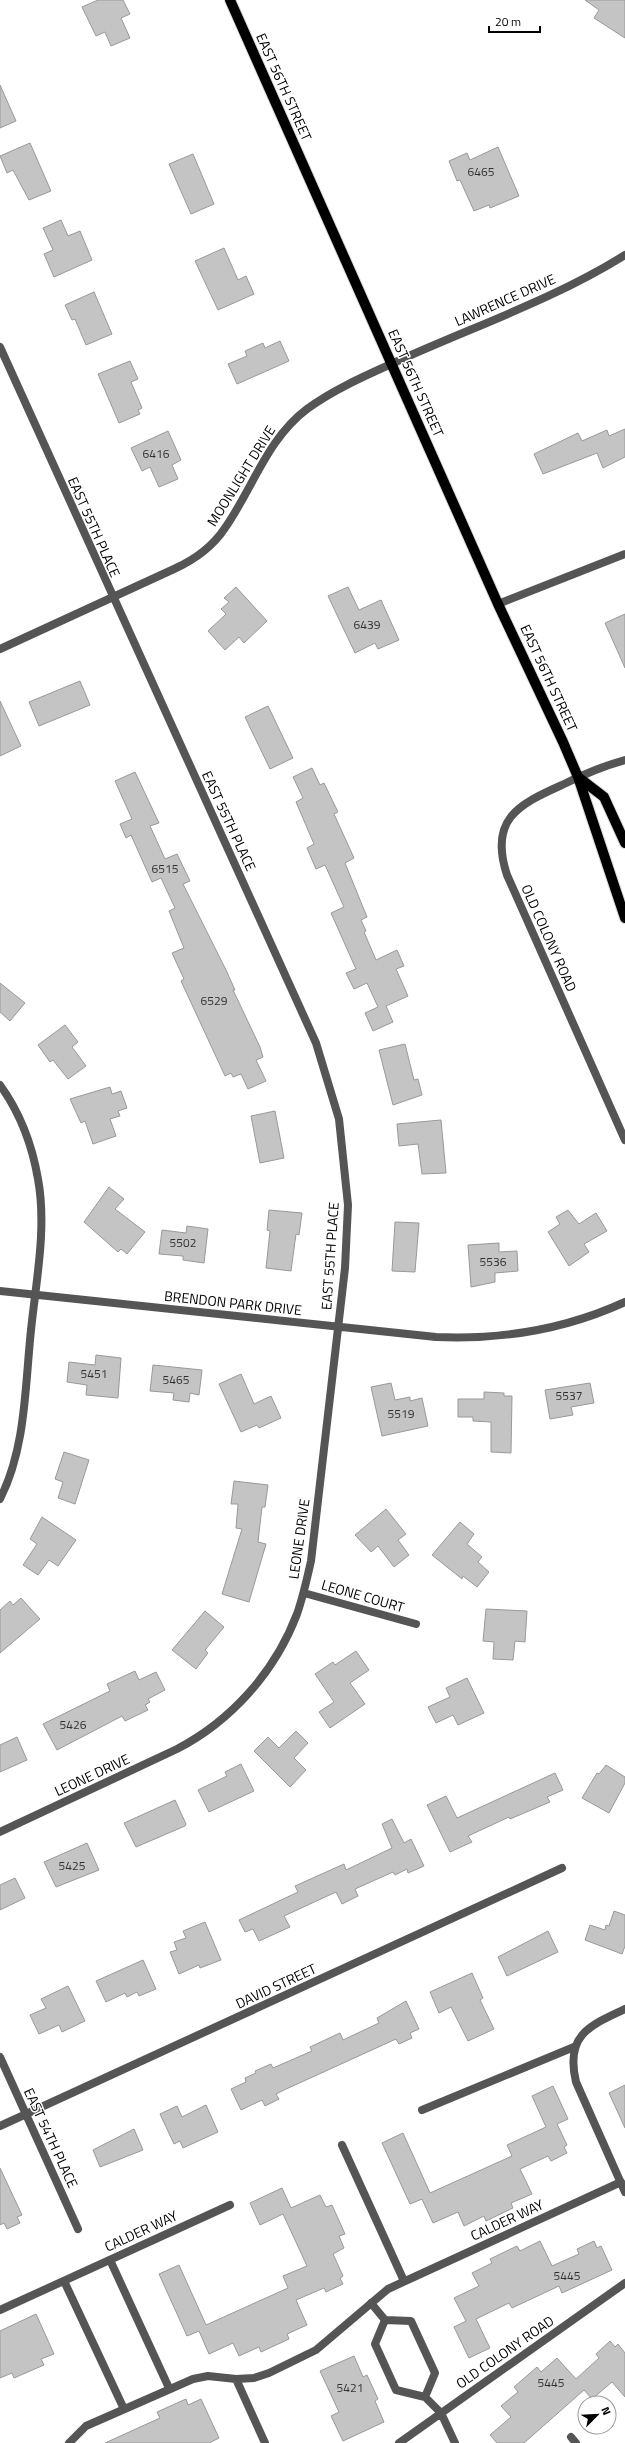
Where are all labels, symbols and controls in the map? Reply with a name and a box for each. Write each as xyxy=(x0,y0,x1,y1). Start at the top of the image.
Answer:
scale bar xyxy=(489,8,540,34)
text: 20 m xyxy=(495,12,521,31)
street label: EAST 56TH STREET xyxy=(251,30,318,145)
house number: 6465 xyxy=(468,162,495,181)
street label: LAWRENCE DRIVE xyxy=(451,268,559,331)
street label: EAST 56TH STREET xyxy=(383,326,450,441)
street label: MOONLIGHT DRIVE xyxy=(201,421,280,530)
house number: 6416 xyxy=(143,444,170,463)
street label: EAST 55TH PLACE xyxy=(63,473,126,581)
house number: 6439 xyxy=(354,615,381,634)
street label: EAST 56TH STREET xyxy=(515,621,584,735)
street label: EAST 55TH PLACE xyxy=(197,767,262,874)
house number: 6515 xyxy=(152,859,179,878)
street label: OLD COLONY ROAD xyxy=(516,881,583,995)
house number: 6529 xyxy=(201,991,228,1010)
street label: EAST 55TH PLACE xyxy=(315,1201,344,1311)
house number: 5502 xyxy=(170,1233,196,1252)
house number: 5536 xyxy=(480,1252,507,1271)
street label: BRENDON PARK DRIVE xyxy=(163,1285,303,1320)
house number: 5451 xyxy=(81,1364,107,1383)
house number: 5465 xyxy=(163,1370,190,1389)
house number: 5537 xyxy=(556,1386,582,1405)
house number: 5519 xyxy=(388,1404,415,1423)
street label: LEONE DRIVE xyxy=(282,1497,315,1580)
street label: LEONE COURT xyxy=(319,1574,408,1618)
house number: 5426 xyxy=(60,1715,87,1734)
street label: LEONE DRIVE xyxy=(51,1748,133,1801)
house number: 5425 xyxy=(59,1856,86,1875)
street label: DAVID STREET xyxy=(232,1957,320,2013)
street label: EAST 54TH PLACE xyxy=(19,2084,84,2191)
street label: CALDER WAY xyxy=(467,2193,547,2246)
street label: CALDER WAY xyxy=(101,2204,181,2257)
house number: 5445 xyxy=(554,2266,581,2285)
street label: OLD COLONY ROAD xyxy=(451,2310,558,2393)
house number: 5445 xyxy=(538,2373,565,2392)
house number: 5421 xyxy=(337,2378,363,2397)
north arrow xyxy=(577,2395,617,2435)
text: N xyxy=(597,2404,615,2418)

